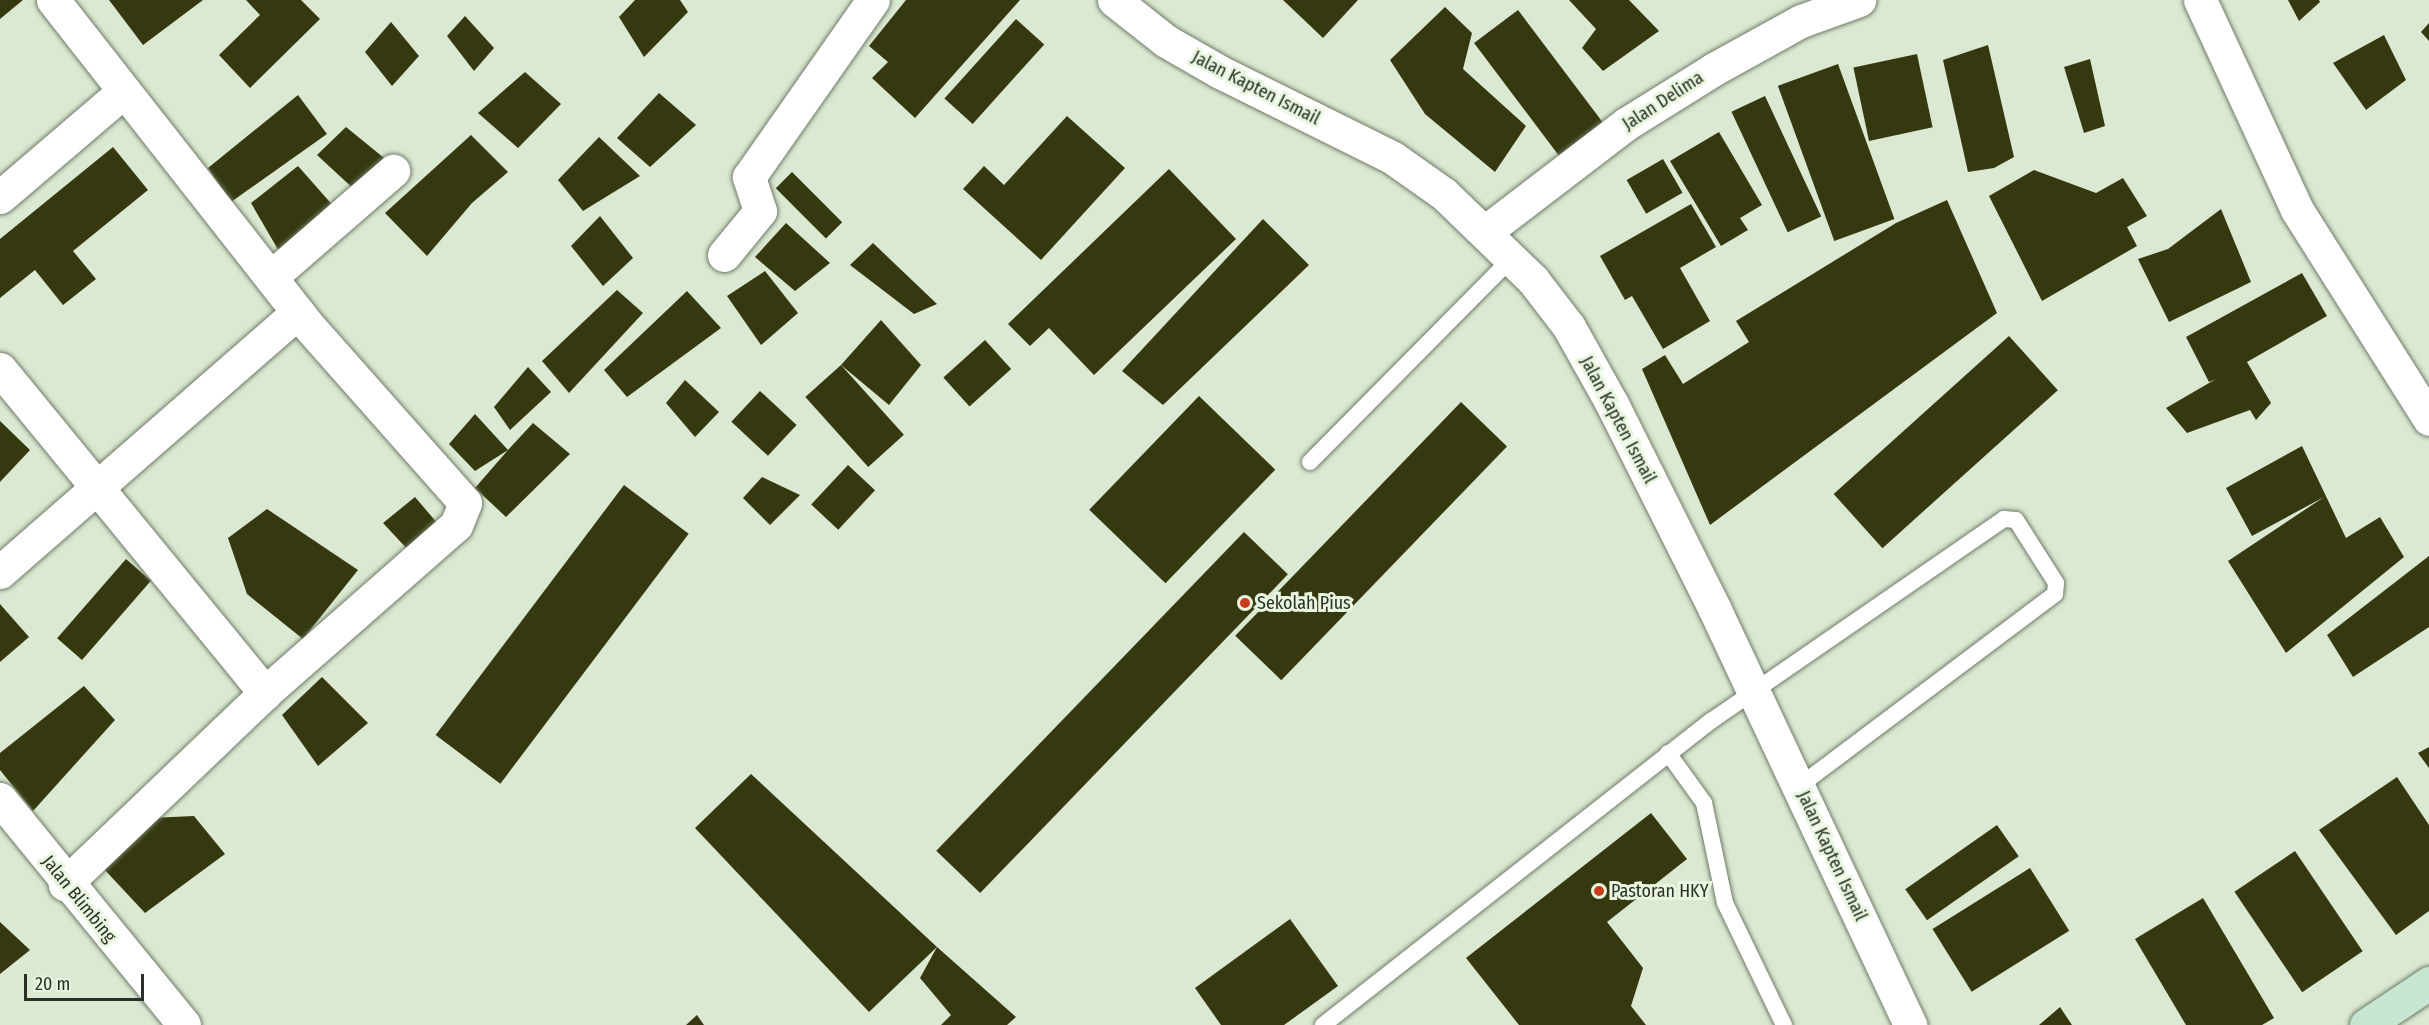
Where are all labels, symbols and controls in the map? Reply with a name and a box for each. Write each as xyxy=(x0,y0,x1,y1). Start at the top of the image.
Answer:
street label: Jalan Kapten Ismail xyxy=(1188,46,1324,130)
street label: Jalan Delima xyxy=(1619,67,1707,135)
street label: Jalan Kapten Ismail xyxy=(1575,353,1661,487)
place label: Sekolah Pius xyxy=(1257,592,1351,614)
marker: Sekolah Pius xyxy=(1238,596,1252,610)
street label: Jalan Kapten Ismail xyxy=(1792,787,1872,925)
street label: Jalan Blimbing xyxy=(37,851,121,947)
place label: Pastoran HKY xyxy=(1611,880,1709,902)
marker: Pastoran HKY xyxy=(1592,884,1606,898)
scale bar xyxy=(27,962,147,1000)
text: 20 m xyxy=(35,973,70,995)

